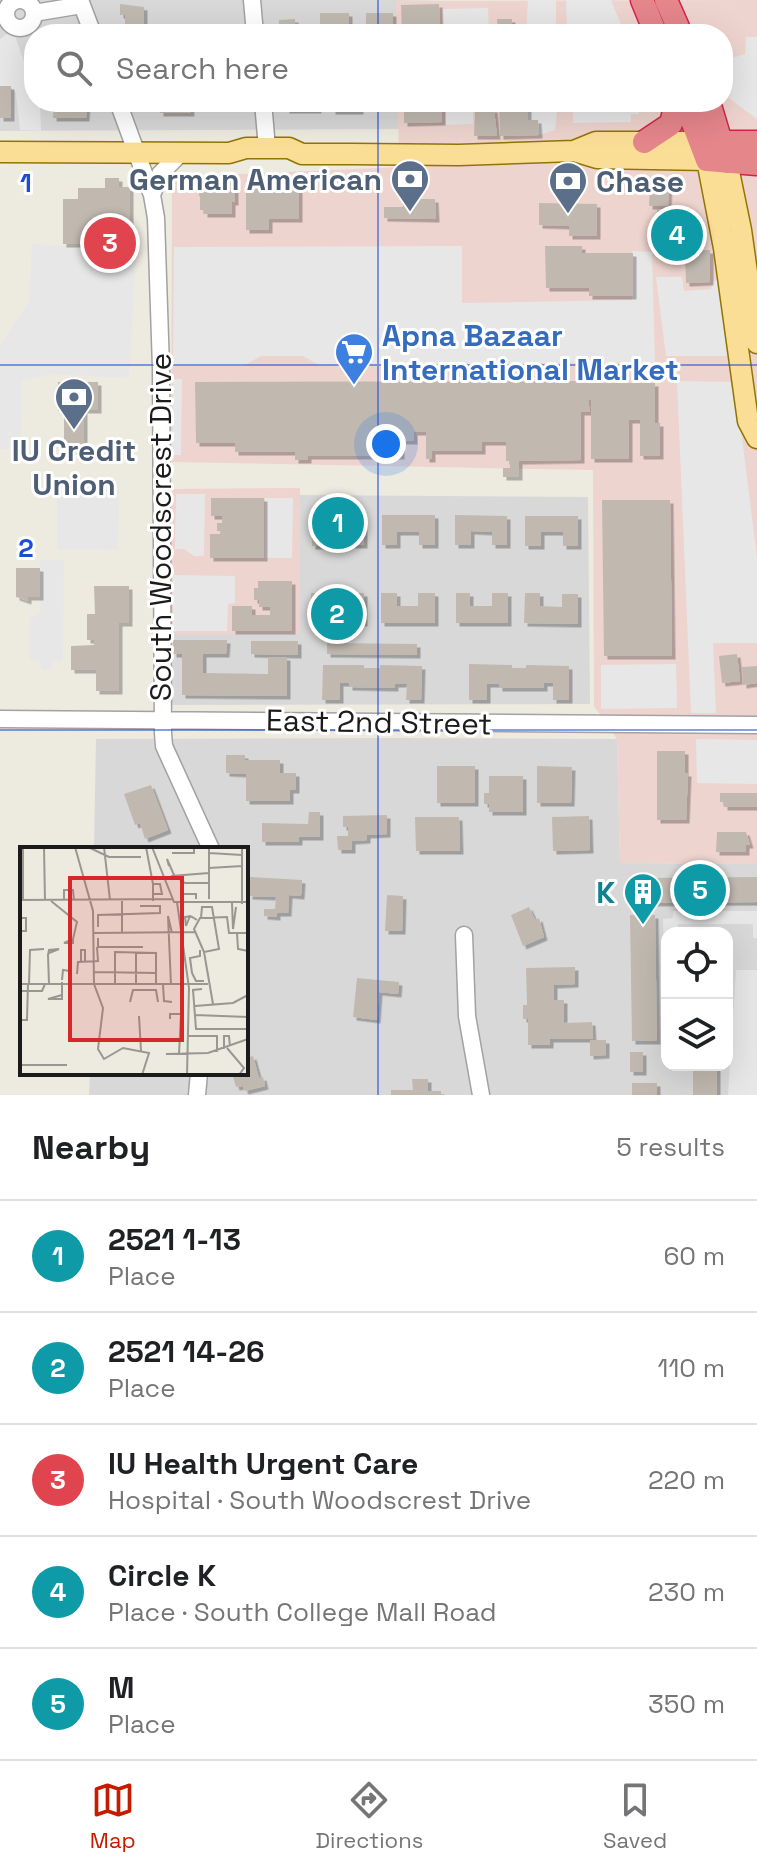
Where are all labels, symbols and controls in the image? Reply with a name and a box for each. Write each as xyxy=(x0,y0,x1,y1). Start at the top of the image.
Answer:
search box xyxy=(24,24,733,112)
icon: search xyxy=(52,46,96,90)
text: Search here xyxy=(116,49,289,88)
bank icon: German American xyxy=(389,158,431,213)
place label: German American xyxy=(129,160,382,199)
bank icon: Chase xyxy=(547,160,589,215)
place label: Chase xyxy=(596,162,684,201)
text: 1 xyxy=(20,166,32,200)
pin: 4 xyxy=(651,205,703,265)
pin: 3 xyxy=(84,213,136,273)
place label: Apna Bazaar International Market xyxy=(382,316,679,389)
supermarket icon: Apna Bazaar International Market xyxy=(333,331,375,386)
street label: South Woodscrest Drive xyxy=(141,353,180,701)
bank icon: IU Credit Union xyxy=(53,376,95,431)
your location xyxy=(366,424,406,464)
place label: IU Credit Union xyxy=(12,431,136,504)
pin: 1 xyxy=(312,493,364,553)
text: 2 xyxy=(18,531,34,565)
pin: 2 xyxy=(311,584,363,644)
street label: East 2nd Street xyxy=(266,701,492,743)
inset map xyxy=(20,847,248,1075)
pin: 5 xyxy=(674,860,726,920)
building icon: K xyxy=(622,871,664,926)
place label: K xyxy=(596,873,615,912)
map controls xyxy=(661,927,733,1071)
button: locate xyxy=(661,927,733,999)
button: layers xyxy=(661,999,733,1071)
text: Nearby xyxy=(32,1126,150,1169)
text: 5 results xyxy=(616,1130,725,1164)
text: 2521 1-13 xyxy=(108,1220,241,1259)
text: 1 xyxy=(52,1239,64,1273)
text: 60 m xyxy=(663,1239,725,1273)
text: Place xyxy=(108,1259,176,1293)
text: 2521 14-26 xyxy=(108,1332,265,1371)
text: 2 xyxy=(50,1351,66,1385)
text: 110 m xyxy=(658,1351,725,1385)
text: Place xyxy=(108,1371,176,1405)
text: IU Health Urgent Care xyxy=(108,1444,418,1483)
text: 3 xyxy=(50,1463,66,1497)
text: 220 m xyxy=(648,1463,725,1497)
text: Hospital · South Woodscrest Drive xyxy=(108,1483,531,1517)
text: Circle K xyxy=(108,1556,216,1595)
text: 4 xyxy=(50,1575,66,1609)
text: 230 m xyxy=(648,1575,725,1609)
text: Place · South College Mall Road xyxy=(108,1595,497,1629)
text: M xyxy=(108,1668,134,1707)
text: 5 xyxy=(50,1687,66,1721)
text: 350 m xyxy=(648,1687,725,1721)
text: Place xyxy=(108,1707,176,1741)
tab: Map xyxy=(90,1778,136,1854)
tab: Directions xyxy=(315,1778,423,1854)
tab: Saved xyxy=(603,1778,667,1854)

